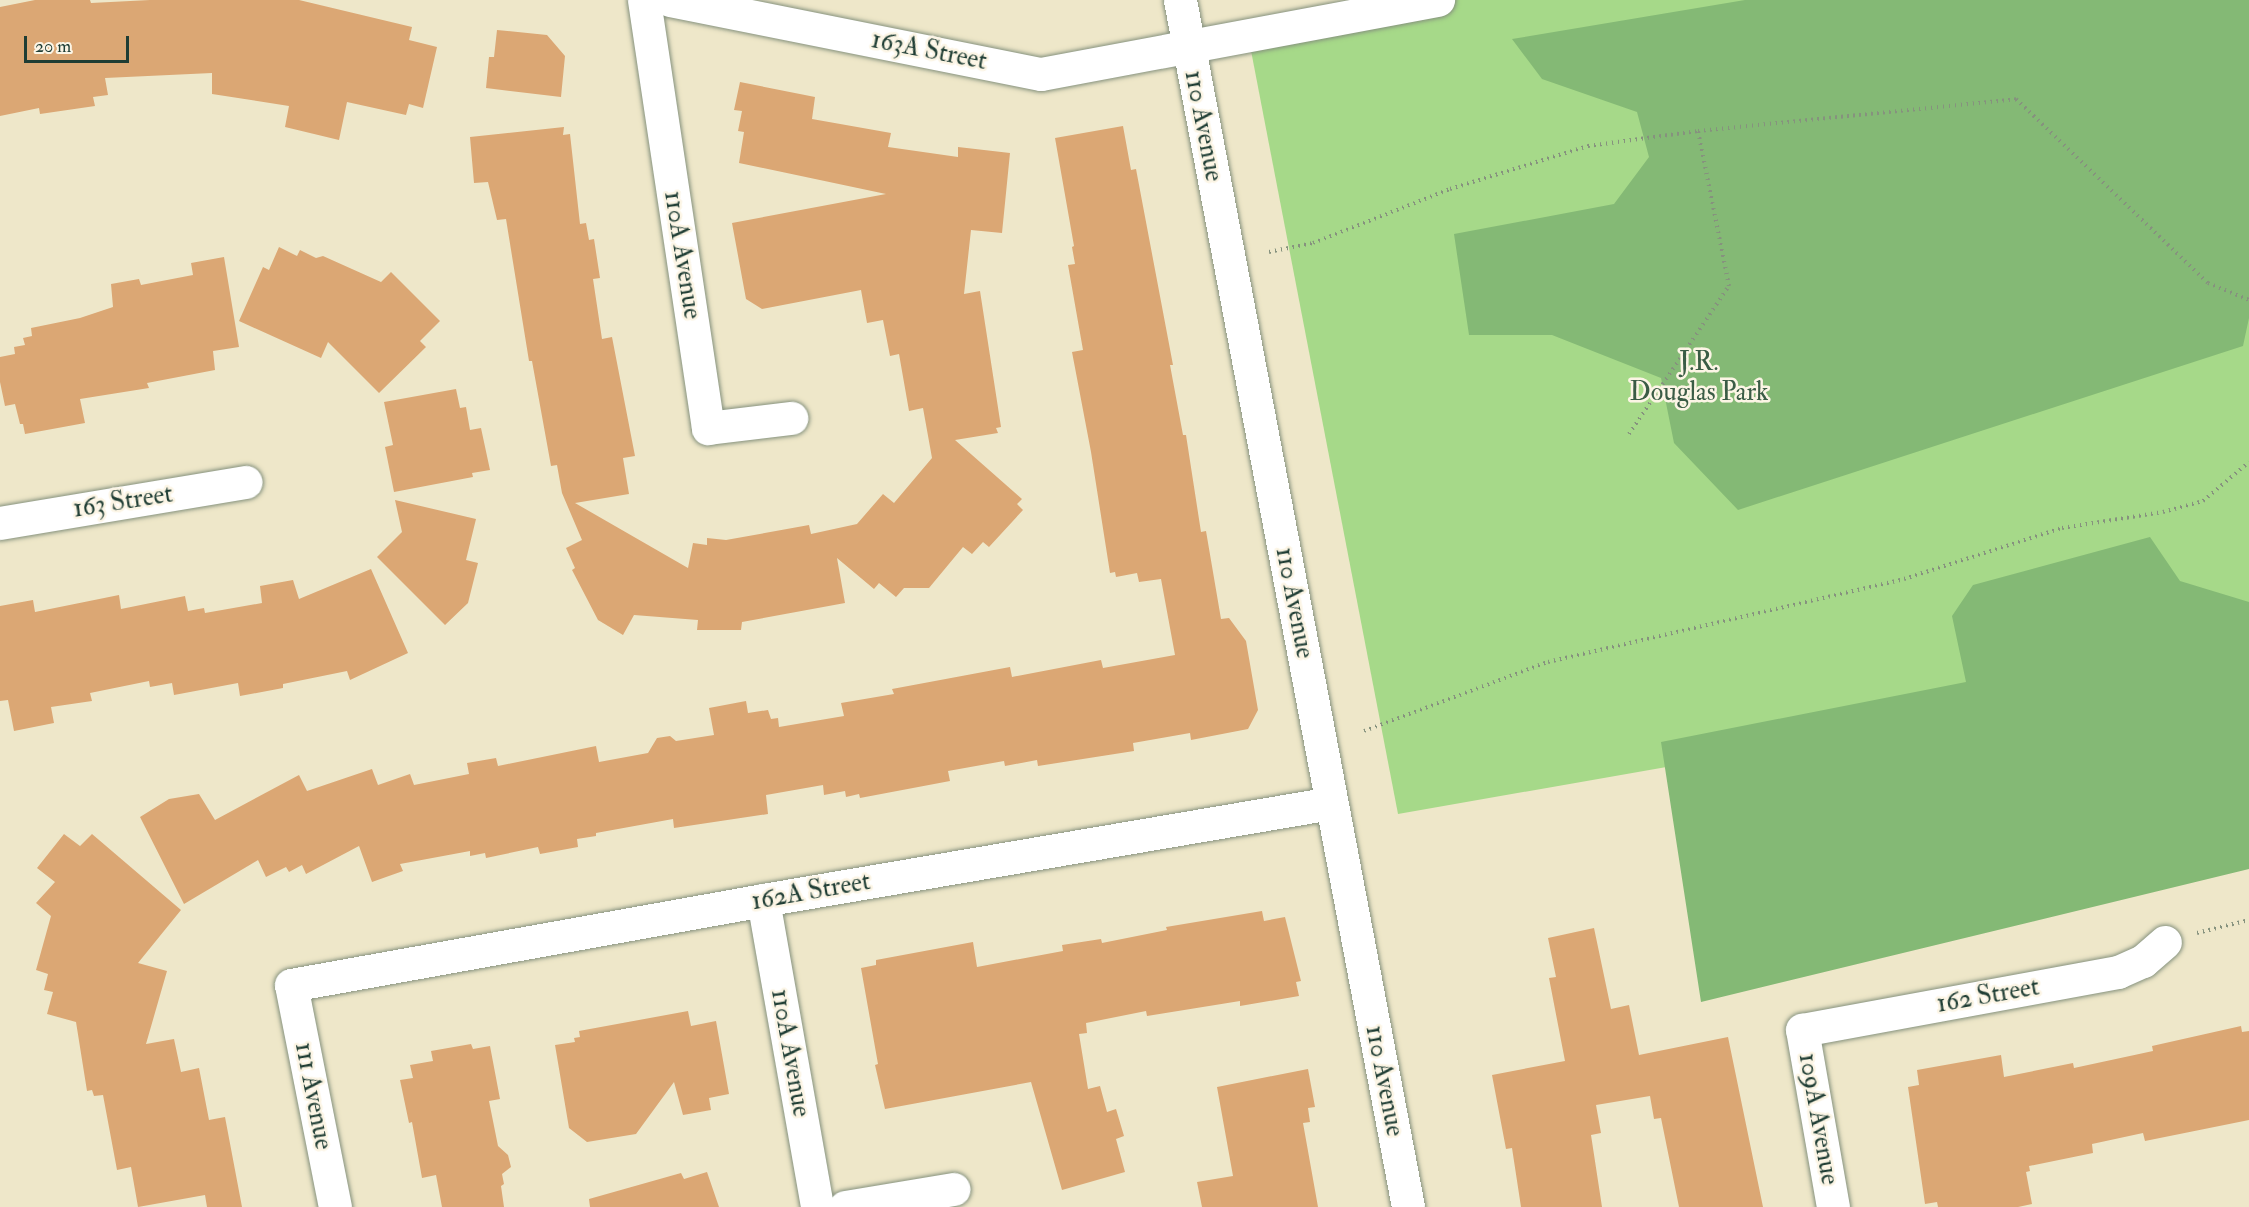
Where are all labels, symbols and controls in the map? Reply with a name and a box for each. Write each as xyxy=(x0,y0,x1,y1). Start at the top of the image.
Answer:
scale bar xyxy=(27,24,132,62)
street label: 163A Street xyxy=(869,25,989,77)
text: 20 m xyxy=(35,35,71,58)
street label: 110 Avenue xyxy=(1177,68,1229,184)
street label: 110A Avenue xyxy=(657,189,707,321)
park label: J.R. Douglas Park xyxy=(1629,347,1769,408)
street label: 163 Street xyxy=(71,479,175,525)
street label: 110 Avenue xyxy=(1268,545,1320,661)
street label: 162A Street xyxy=(749,866,873,918)
street label: 162 Street xyxy=(1934,972,2042,1020)
street label: 110A Avenue xyxy=(763,987,817,1119)
street label: 110 Avenue xyxy=(1358,1023,1410,1139)
street label: 111 Avenue xyxy=(287,1040,339,1152)
street label: 109A Avenue xyxy=(1791,1051,1845,1187)

